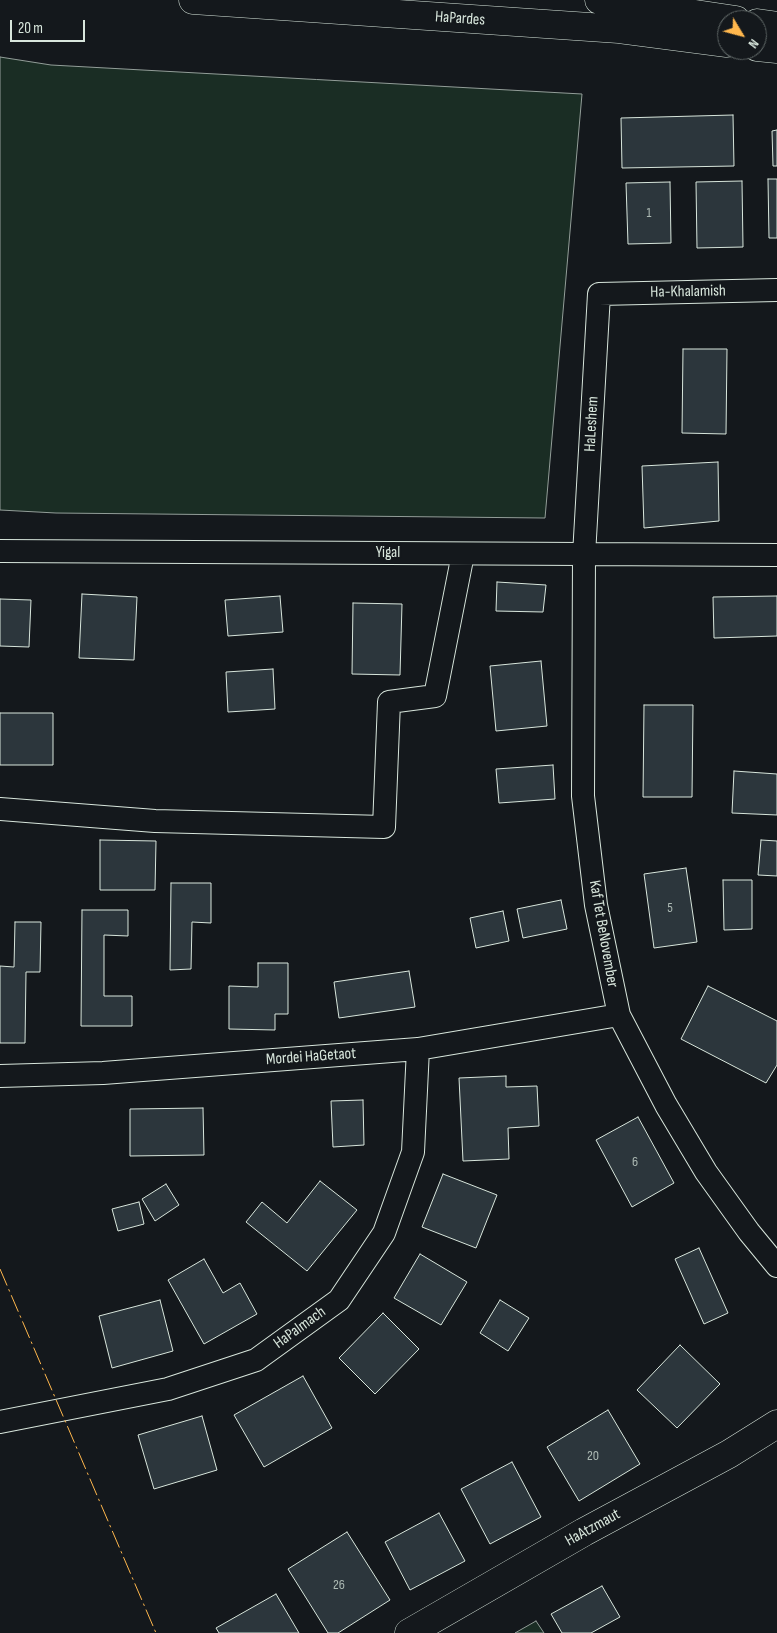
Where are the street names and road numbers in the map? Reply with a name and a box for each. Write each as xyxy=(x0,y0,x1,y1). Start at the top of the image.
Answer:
street label: HaPardes xyxy=(434,8,486,30)
street label: Ha-Khalamish xyxy=(650,282,726,302)
street label: HaLeshem xyxy=(581,396,603,452)
street label: Yigal xyxy=(376,543,400,563)
street label: Kaf Tet BeNovember xyxy=(584,879,622,989)
street label: Mordei HaGetaot xyxy=(265,1044,357,1070)
street label: HaPalmach xyxy=(270,1303,330,1353)
street label: HaAtzmaut xyxy=(562,1505,624,1551)

